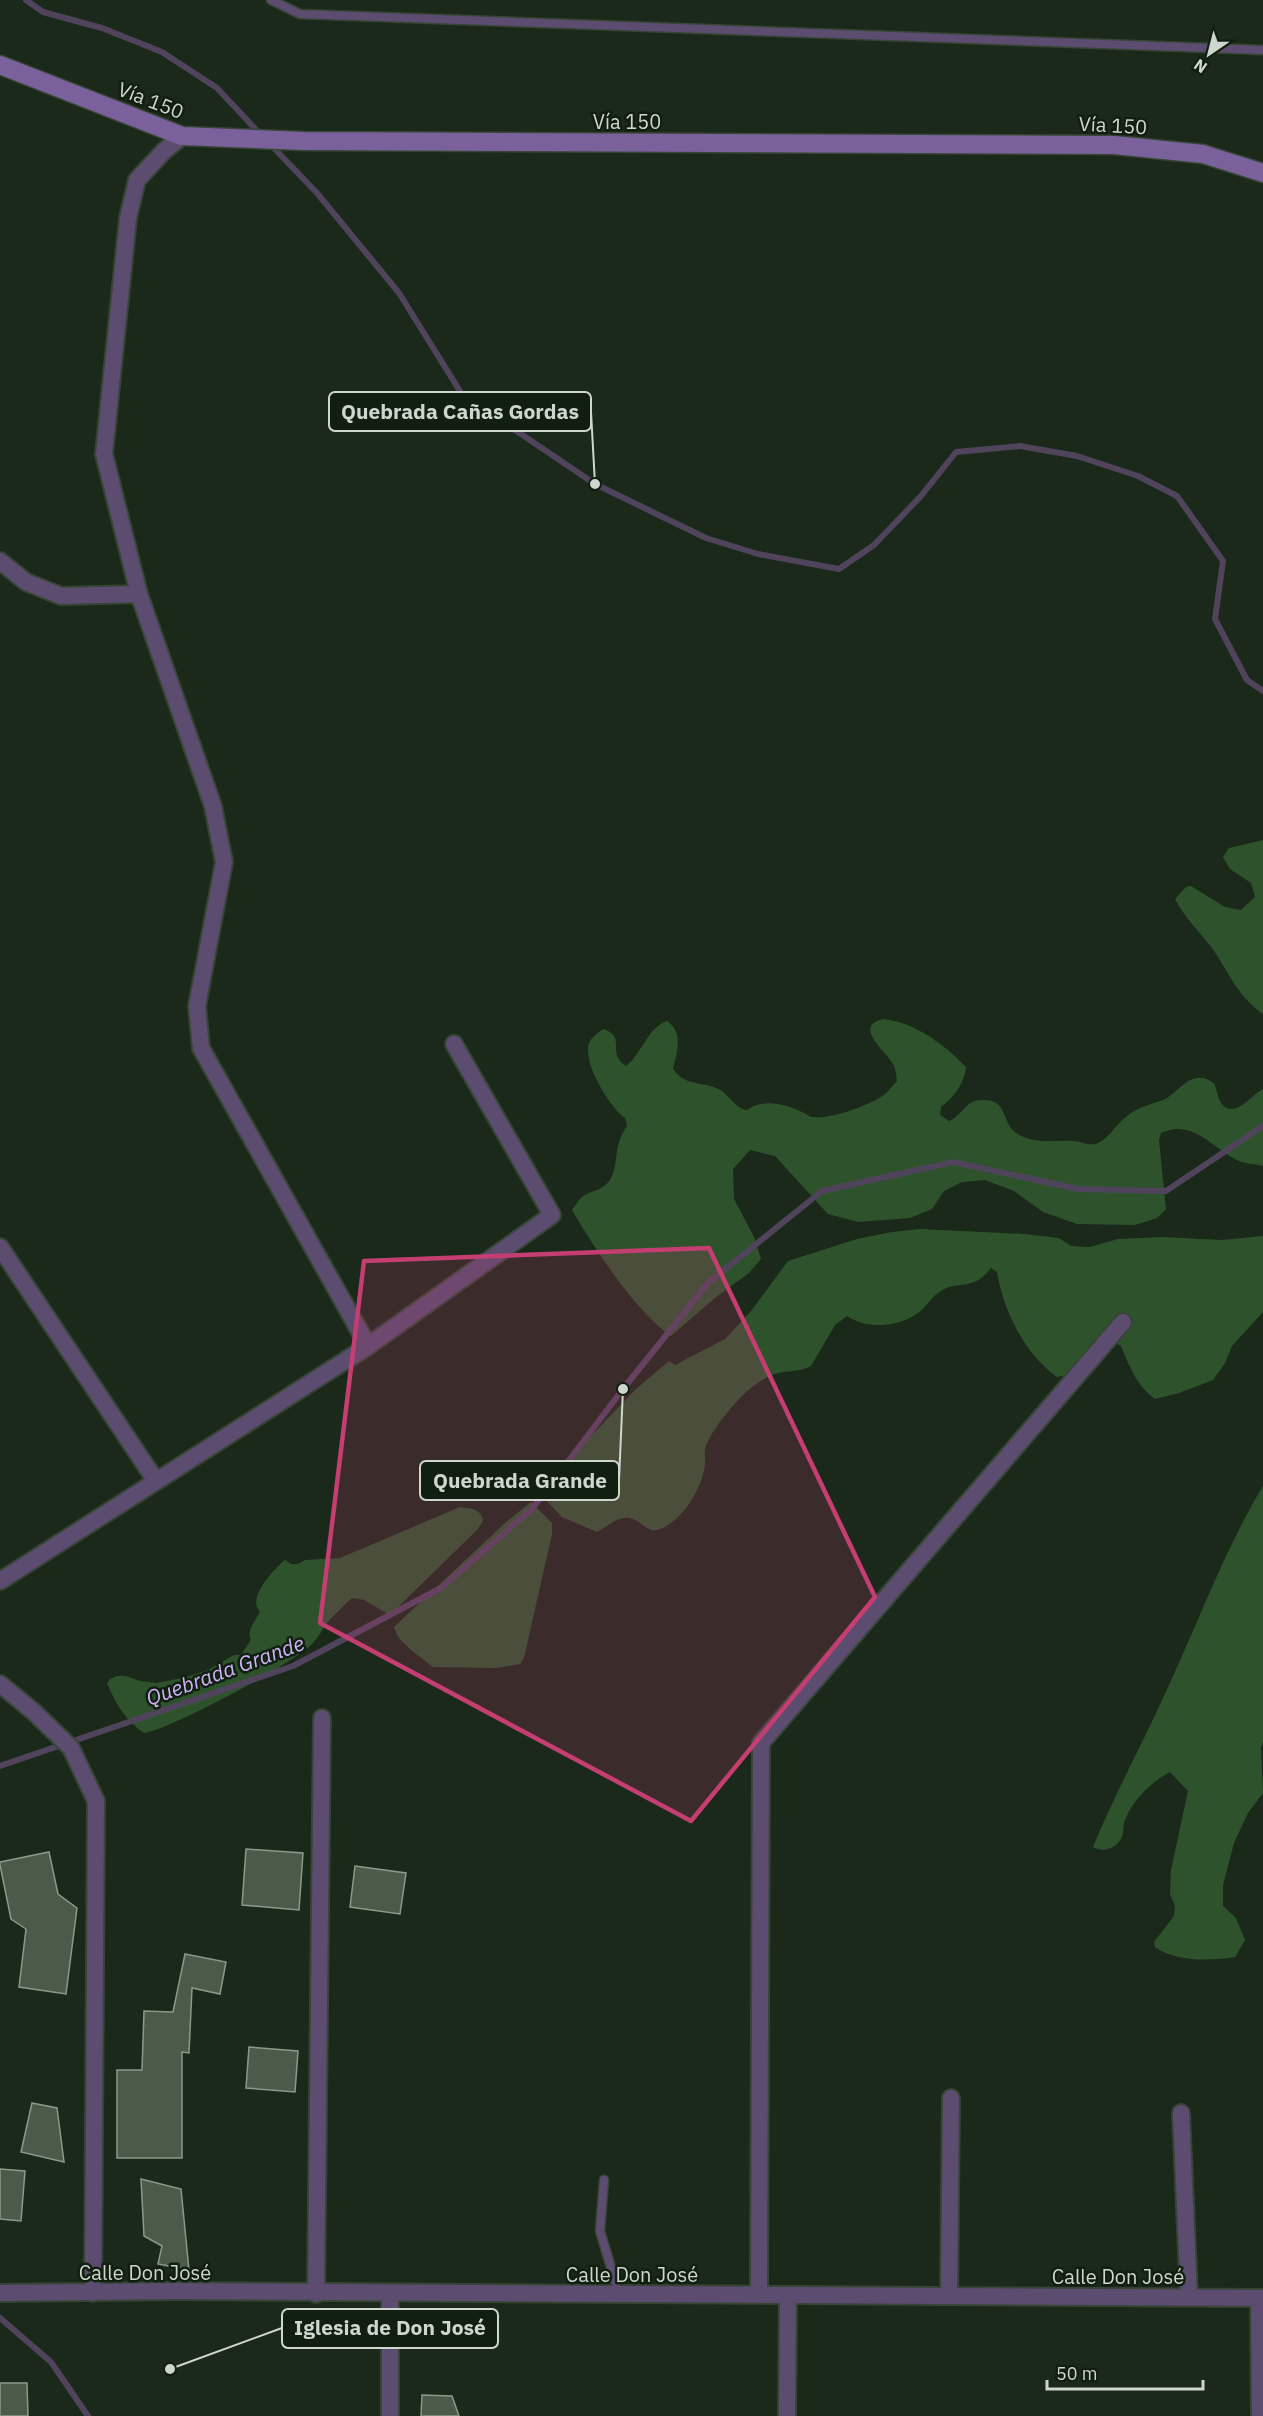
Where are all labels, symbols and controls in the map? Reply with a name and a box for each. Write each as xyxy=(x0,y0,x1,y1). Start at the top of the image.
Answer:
north arrow xyxy=(1179,24,1239,84)
text: N xyxy=(1190,55,1211,78)
street label: Vía 150 xyxy=(114,75,188,125)
street label: Vía 150 xyxy=(593,108,661,135)
street label: Vía 150 xyxy=(1078,110,1148,140)
callout: Quebrada Cañas Gordas xyxy=(329,392,591,431)
text: Quebrada Cañas Gordas xyxy=(341,397,579,425)
callout: Quebrada Grande xyxy=(420,1461,619,1500)
text: Quebrada Grande xyxy=(433,1466,607,1494)
water label: Quebrada Grande xyxy=(142,1628,308,1712)
street label: Calle Don José xyxy=(79,2259,211,2286)
street label: Calle Don José xyxy=(566,2261,698,2288)
street label: Calle Don José xyxy=(1052,2263,1184,2290)
callout: Iglesia de Don José xyxy=(282,2309,498,2348)
text: Iglesia de Don José xyxy=(294,2313,486,2341)
scale bar xyxy=(1047,2353,1203,2391)
text: 50 m xyxy=(1056,2362,1098,2385)

